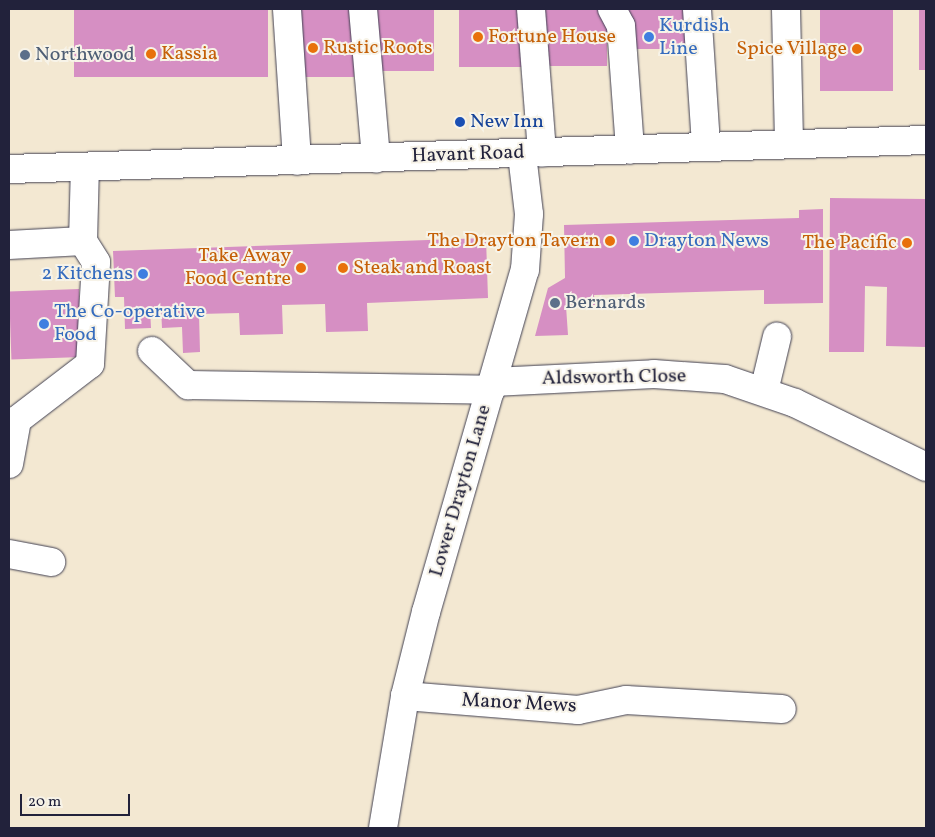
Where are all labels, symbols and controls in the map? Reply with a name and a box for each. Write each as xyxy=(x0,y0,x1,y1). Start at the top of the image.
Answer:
place label: Kurdish Line xyxy=(659,14,730,61)
place label: Fortune House xyxy=(488,25,616,49)
marker: Fortune House xyxy=(472,31,484,43)
marker: Kurdish Line xyxy=(643,31,655,43)
place label: Rustic Roots xyxy=(323,36,433,60)
place label: Spice Village xyxy=(736,37,847,61)
place label: Kassia xyxy=(161,42,218,66)
marker: Rustic Roots xyxy=(307,42,319,54)
place label: Northwood xyxy=(35,43,135,67)
marker: Spice Village xyxy=(851,43,863,55)
marker: Kassia xyxy=(145,48,157,60)
marker: Northwood xyxy=(19,49,31,61)
place label: New Inn xyxy=(470,110,545,134)
marker: New Inn xyxy=(454,116,466,128)
street label: Havant Road xyxy=(411,141,525,169)
place label: The Drayton Tavern xyxy=(427,229,600,253)
place label: Drayton News xyxy=(644,229,769,253)
place label: The Pacific xyxy=(802,231,897,255)
marker: The Drayton Tavern xyxy=(604,235,616,247)
marker: Drayton News xyxy=(628,235,640,247)
marker: The Pacific xyxy=(901,237,913,249)
place label: Take Away Food Centre xyxy=(185,244,291,291)
place label: Steak and Roast xyxy=(353,256,492,280)
place label: 2 Kitchens xyxy=(42,262,133,286)
marker: Take Away Food Centre xyxy=(295,262,307,274)
marker: Steak and Roast xyxy=(337,262,349,274)
marker: 2 Kitchens xyxy=(137,268,149,280)
place label: Bernards xyxy=(565,291,645,315)
marker: Bernards xyxy=(549,297,561,309)
place label: The Co-operative Food xyxy=(54,300,205,347)
marker: The Co-operative Food xyxy=(38,318,50,330)
street label: Aldsworth Close xyxy=(542,365,686,391)
street label: Lower Drayton Lane xyxy=(425,402,497,580)
street label: Manor Mews xyxy=(461,689,577,719)
scale bar xyxy=(22,784,132,816)
text: 20 m xyxy=(28,792,61,813)

